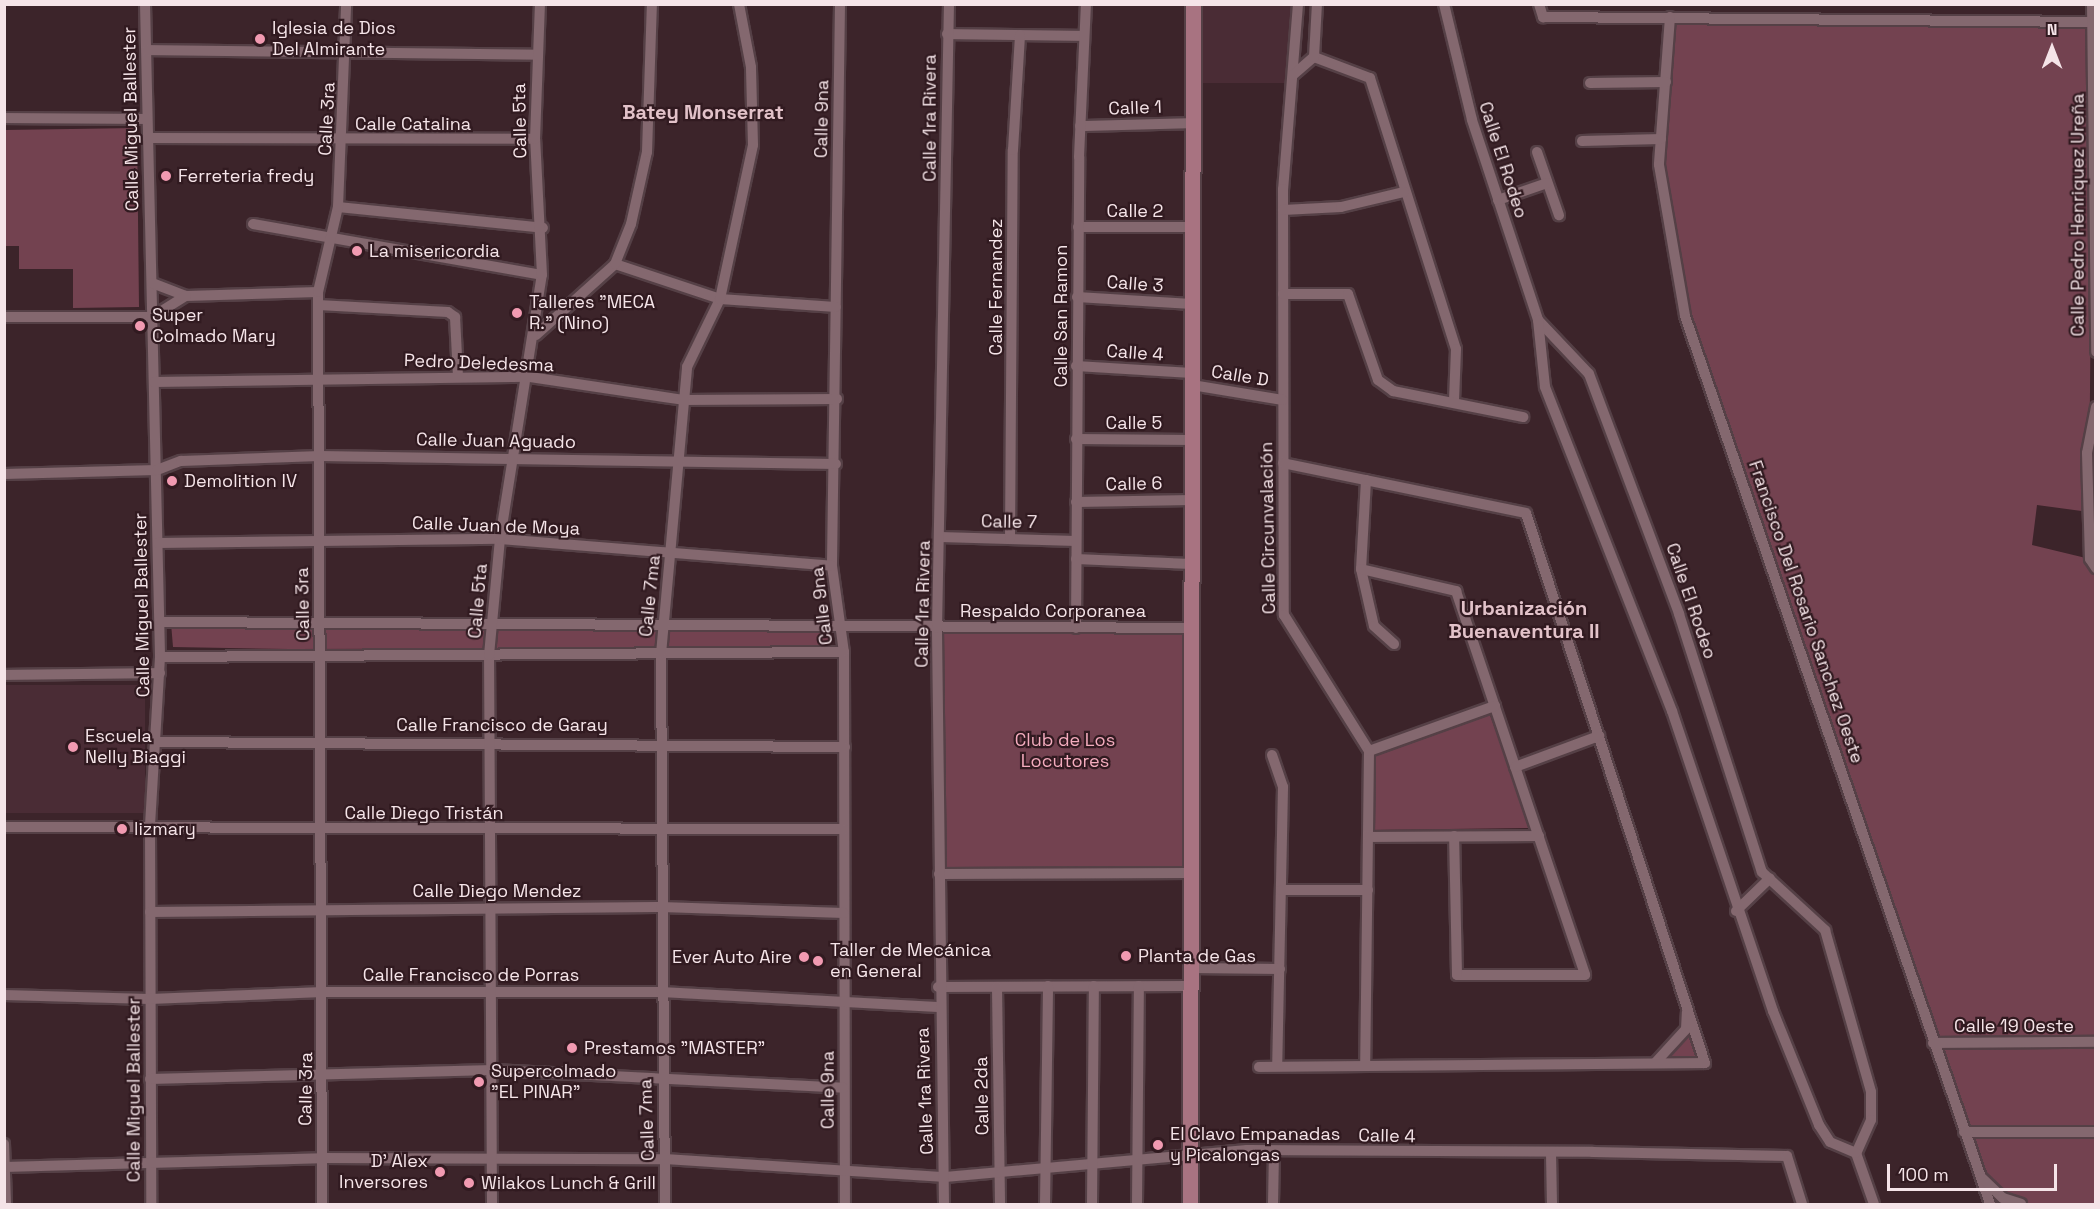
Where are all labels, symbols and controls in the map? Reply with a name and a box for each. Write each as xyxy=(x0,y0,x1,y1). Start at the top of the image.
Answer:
place label: Iglesia de Dios Del Almirante xyxy=(272,18,396,60)
north arrow xyxy=(2022,18,2082,78)
text: N xyxy=(2047,19,2057,40)
street label: Calle Miguel Ballester xyxy=(119,26,143,212)
marker: Iglesia de Dios Del Almirante xyxy=(253,32,267,46)
street label: Calle 1ra Rivera xyxy=(919,54,941,182)
street label: Calle 9na xyxy=(811,80,833,158)
street label: Calle 3ra xyxy=(314,82,340,156)
street label: Calle 5ta xyxy=(509,83,531,159)
street label: Calle Pedro Henriquez Ureña xyxy=(2067,93,2089,337)
street label: Calle 1 xyxy=(1108,96,1162,120)
street label: Calle El Rodeo xyxy=(1474,99,1532,221)
district label: Batey Monserrat xyxy=(622,100,784,124)
street label: Calle Catalina xyxy=(355,113,471,135)
place label: Ferreteria fredy xyxy=(178,165,314,187)
marker: Ferreteria fredy xyxy=(159,169,173,183)
street label: Calle 2 xyxy=(1107,200,1163,222)
street label: Calle Fernandez xyxy=(985,219,1007,355)
place label: La misericordia xyxy=(369,240,500,262)
marker: La misericordia xyxy=(350,244,364,258)
street label: Calle San Ramon xyxy=(1050,245,1072,387)
street label: Calle 3 xyxy=(1106,271,1164,297)
place label: Talleres "MECA R." (Nino) xyxy=(529,292,655,334)
place label: Super Colmado Mary xyxy=(152,305,276,348)
marker: Talleres "MECA R." (Nino) xyxy=(510,306,524,320)
marker: Super Colmado Mary xyxy=(133,319,147,333)
street label: Calle 4 xyxy=(1106,340,1164,366)
street label: Pedro Deledesma xyxy=(404,350,554,376)
street label: Calle D xyxy=(1210,361,1270,391)
street label: Calle 5 xyxy=(1106,412,1162,434)
street label: Calle Juan Aguado xyxy=(416,429,576,453)
street label: Calle Circunvalación xyxy=(1256,442,1280,614)
street label: Francisco Del Rosario Sanchez Oeste xyxy=(1744,458,1868,766)
place label: Demolition IV xyxy=(184,470,297,492)
street label: Calle 6 xyxy=(1105,473,1163,495)
marker: Demolition IV xyxy=(165,474,179,488)
street label: Calle 7 xyxy=(981,511,1037,533)
street label: Calle Miguel Ballester xyxy=(130,512,154,698)
street label: Calle Juan de Moya xyxy=(412,512,580,540)
street label: Calle 1ra Rivera xyxy=(911,540,935,668)
street label: Calle El Rodeo xyxy=(1661,540,1721,662)
street label: Calle 7ma xyxy=(635,554,665,638)
street label: Calle 5ta xyxy=(464,563,492,639)
street label: Calle 9na xyxy=(807,566,837,646)
street label: Calle 3ra xyxy=(292,567,314,641)
district label: Urbanización Buenaventura II xyxy=(1448,596,1600,643)
street label: Respaldo Corporanea xyxy=(960,600,1146,622)
street label: Calle Francisco de Garay xyxy=(396,714,608,736)
place label: Escuela Nelly Biaggi xyxy=(85,726,186,768)
park label: Club de Los Locutores xyxy=(1015,730,1115,772)
marker: Escuela Nelly Biaggi xyxy=(66,740,80,754)
street label: Calle Diego Tristán xyxy=(344,802,504,824)
place label: lizmary xyxy=(134,818,196,840)
marker: lizmary xyxy=(115,822,129,836)
street label: Calle Diego Mendez xyxy=(413,880,581,902)
place label: Taller de Mecánica en General xyxy=(830,940,991,982)
place label: Planta de Gas xyxy=(1138,945,1256,967)
place label: Ever Auto Aire xyxy=(672,946,792,968)
marker: Planta de Gas xyxy=(1119,949,1133,963)
marker: Ever Auto Aire xyxy=(797,950,811,964)
marker: Taller de Mecánica en General xyxy=(811,954,825,968)
street label: Calle Francisco de Porras xyxy=(363,964,579,986)
street label: Calle Miguel Ballester xyxy=(123,998,145,1182)
street label: Calle 19 Oeste xyxy=(1954,1015,2074,1037)
street label: Calle 1ra Rivera xyxy=(912,1027,938,1155)
place label: Prestamos "MASTER" xyxy=(584,1037,765,1059)
marker: Prestamos "MASTER" xyxy=(565,1041,579,1055)
street label: Calle 9na xyxy=(817,1051,839,1129)
street label: Calle 3ra xyxy=(295,1052,317,1126)
street label: Calle 2da xyxy=(971,1056,993,1136)
place label: Supercolmado "EL PINAR" xyxy=(491,1061,616,1104)
marker: Supercolmado "EL PINAR" xyxy=(472,1075,486,1089)
street label: Calle 7ma xyxy=(635,1079,659,1161)
place label: El Clavo Empanadas y Picalongas xyxy=(1170,1124,1340,1166)
street label: Calle 4 xyxy=(1358,1125,1416,1147)
marker: El Clavo Empanadas y Picalongas xyxy=(1151,1138,1165,1152)
place label: D' Alex Inversores xyxy=(339,1151,428,1194)
scale bar xyxy=(1890,1152,2060,1190)
text: 100 m xyxy=(1898,1163,1949,1186)
marker: D' Alex Inversores xyxy=(433,1165,447,1179)
place label: Wilakos Lunch & Grill xyxy=(481,1172,656,1194)
marker: Wilakos Lunch & Grill xyxy=(462,1176,476,1190)

